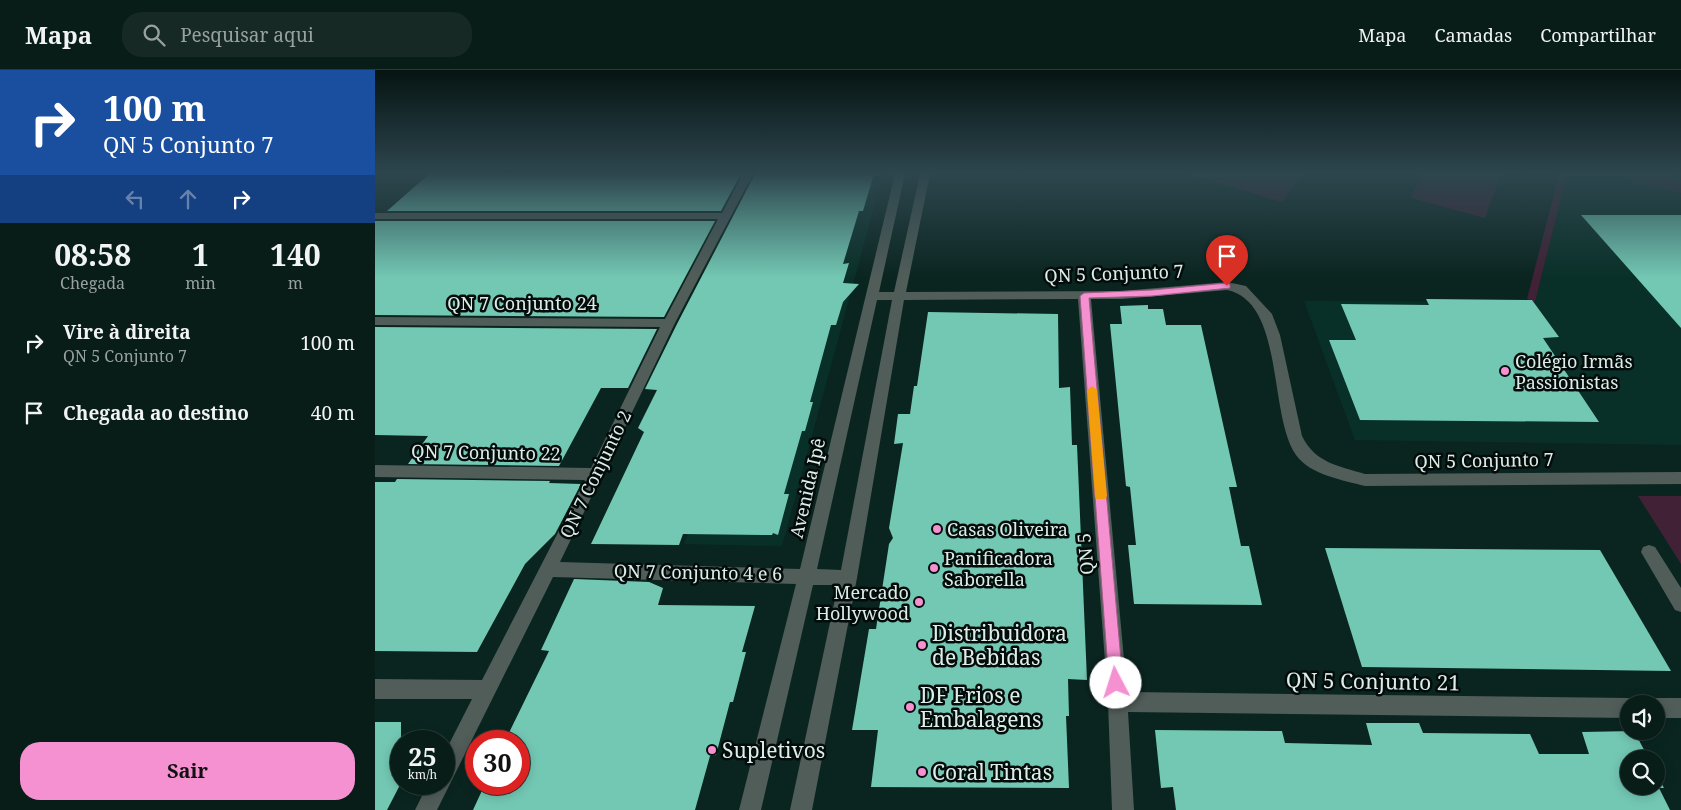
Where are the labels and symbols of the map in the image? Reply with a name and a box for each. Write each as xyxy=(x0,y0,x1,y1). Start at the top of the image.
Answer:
pin xyxy=(1206,235,1248,286)
street label: QN 5 Conjunto 7 xyxy=(1044,259,1184,287)
street label: QN 7 Conjunto 24 xyxy=(447,291,597,315)
place label: Colégio Irmãs Passionistas xyxy=(1515,349,1633,394)
marker: Colégio Irmãs Passionistas xyxy=(1499,365,1511,377)
street label: QN 7 Conjunto 2 xyxy=(554,406,636,542)
street label: Avenida Ipê xyxy=(784,436,830,540)
street label: QN 7 Conjunto 22 xyxy=(411,439,561,465)
street label: QN 5 Conjunto 7 xyxy=(1414,447,1554,473)
place label: Casas Oliveira xyxy=(947,517,1068,541)
marker: Casas Oliveira xyxy=(931,523,943,535)
street label: QN 5 xyxy=(1071,532,1099,576)
place label: Panificadora Saborella xyxy=(944,546,1053,591)
street label: QN 7 Conjunto 4 e 6 xyxy=(614,559,782,585)
marker: Panificadora Saborella xyxy=(928,562,940,574)
place label: Mercado Hollywood xyxy=(816,580,909,625)
marker: Mercado Hollywood xyxy=(913,596,925,608)
place label: Distribuidora de Bebidas xyxy=(932,619,1067,671)
marker: Distribuidora de Bebidas xyxy=(916,639,928,651)
position arrow xyxy=(1089,656,1141,708)
street label: QN 5 Conjunto 21 xyxy=(1286,665,1460,697)
place label: DF Frios e Embalagens xyxy=(920,681,1042,733)
marker: DF Frios e Embalagens xyxy=(904,701,916,713)
speed limit sign: 30 xyxy=(465,730,530,795)
place label: Supletivos xyxy=(722,736,825,764)
marker: Supletivos xyxy=(706,744,718,756)
place label: Coral Tintas xyxy=(932,758,1052,786)
marker: Coral Tintas xyxy=(916,766,928,778)

